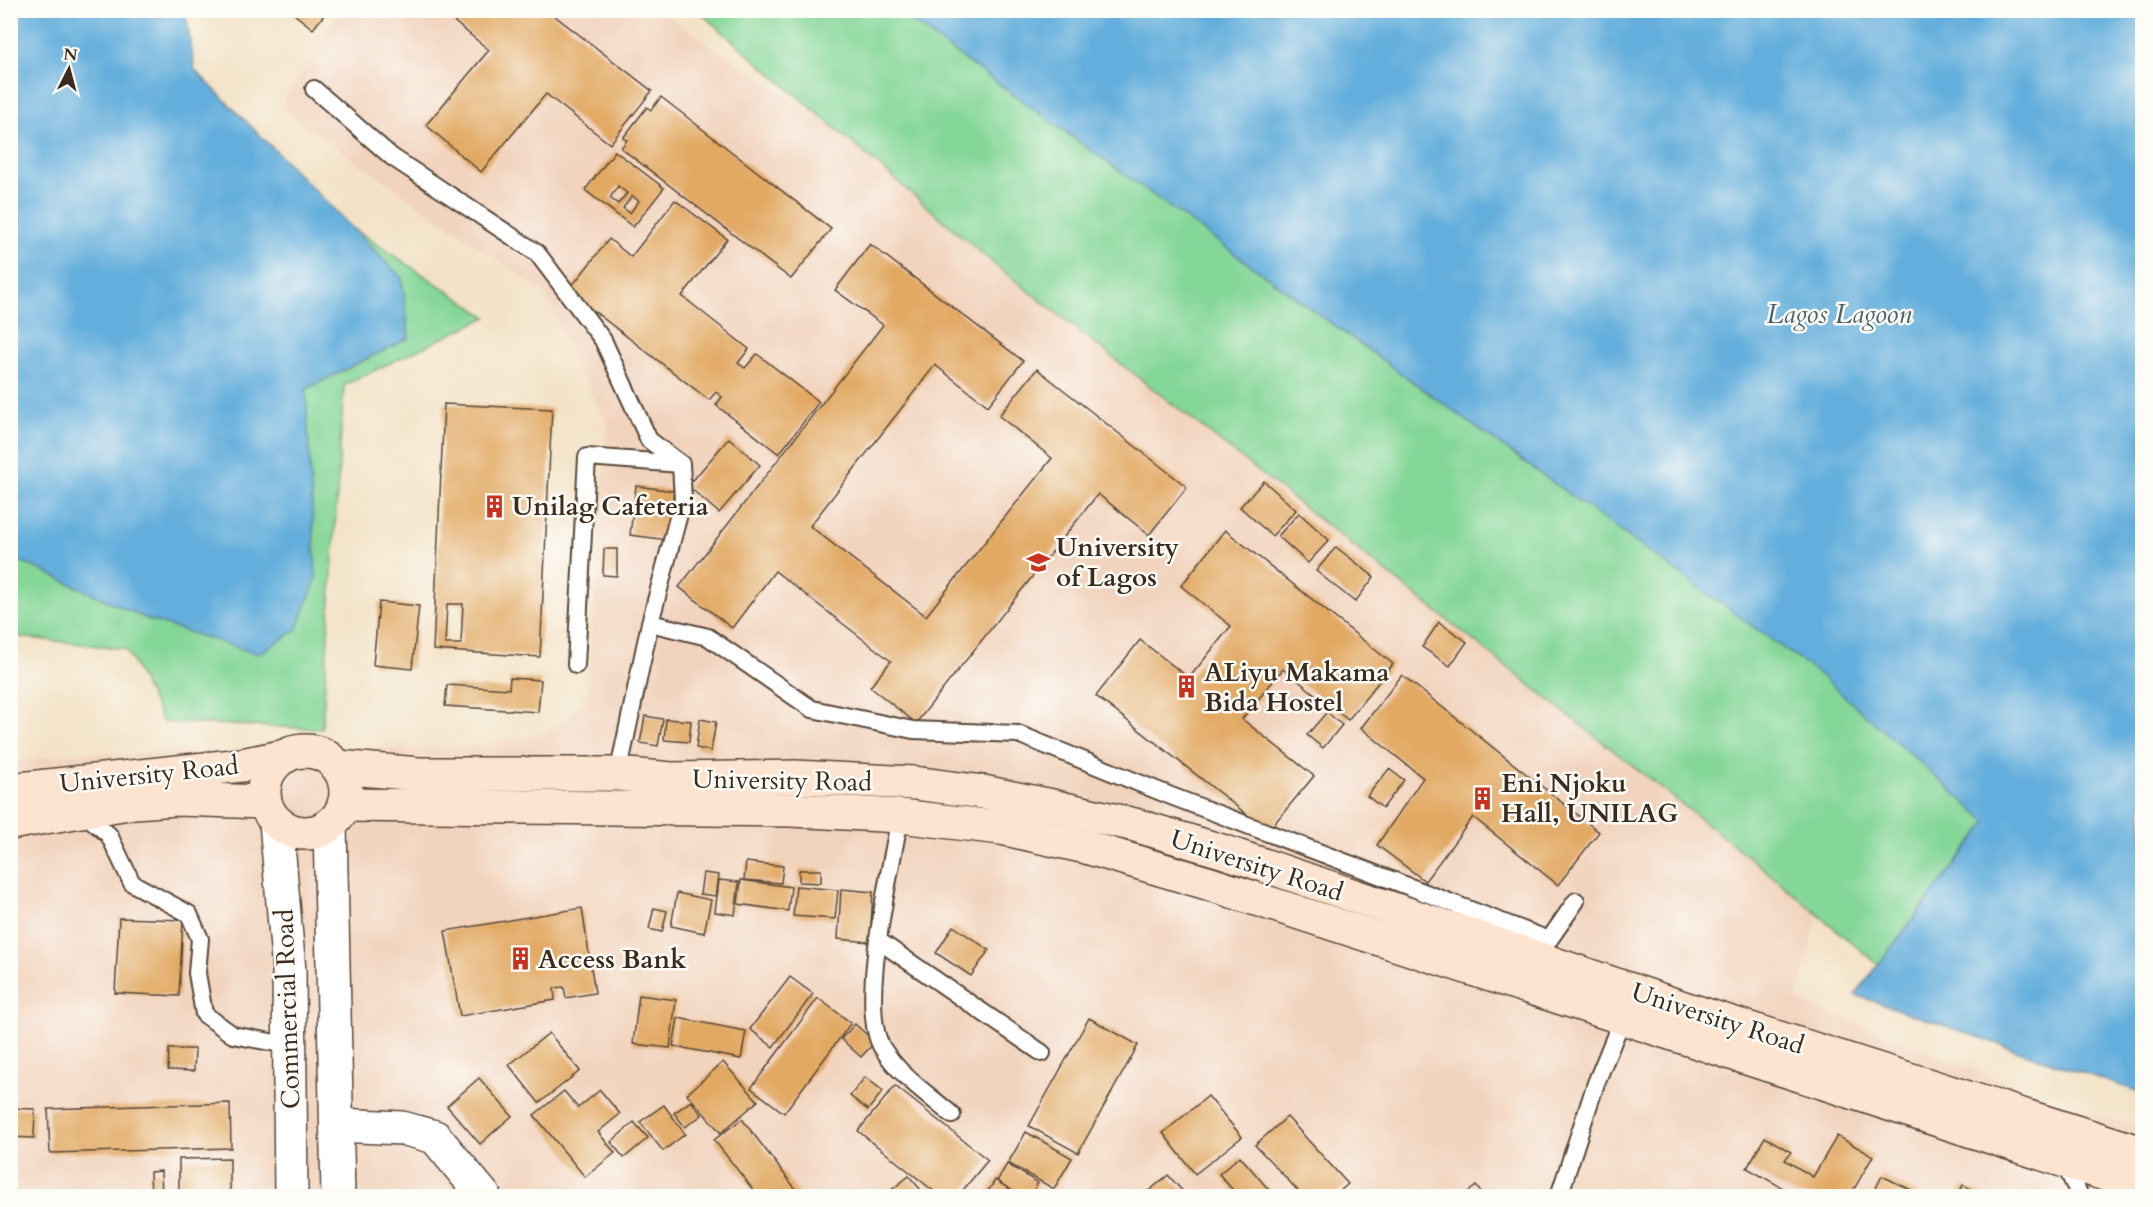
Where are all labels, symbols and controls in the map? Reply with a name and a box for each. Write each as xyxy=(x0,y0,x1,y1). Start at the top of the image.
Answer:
north arrow xyxy=(39,39,99,99)
text: N xyxy=(62,43,79,67)
water label: Lagos Lagoon xyxy=(1766,296,1912,333)
place label: Unilag Cafeteria xyxy=(512,489,709,524)
building icon: Unilag Cafeteria xyxy=(481,493,507,519)
place label: University of Lagos xyxy=(1056,530,1179,595)
school or university icon: University of Lagos xyxy=(1025,549,1051,575)
place label: ALiyu Makama Bida Hostel xyxy=(1204,655,1390,720)
building icon: ALiyu Makama Bida Hostel xyxy=(1173,674,1199,700)
street label: University Road xyxy=(58,748,240,801)
street label: University Road xyxy=(692,761,872,800)
place label: Eni Njoku Hall, UNILAG xyxy=(1501,766,1678,831)
building icon: Eni Njoku Hall, UNILAG xyxy=(1470,785,1496,811)
street label: University Road xyxy=(1166,821,1348,910)
street label: Commercial Road xyxy=(267,908,308,1110)
place label: Access Bank xyxy=(538,942,687,977)
building icon: Access Bank xyxy=(507,946,533,972)
street label: University Road xyxy=(1627,974,1809,1063)

